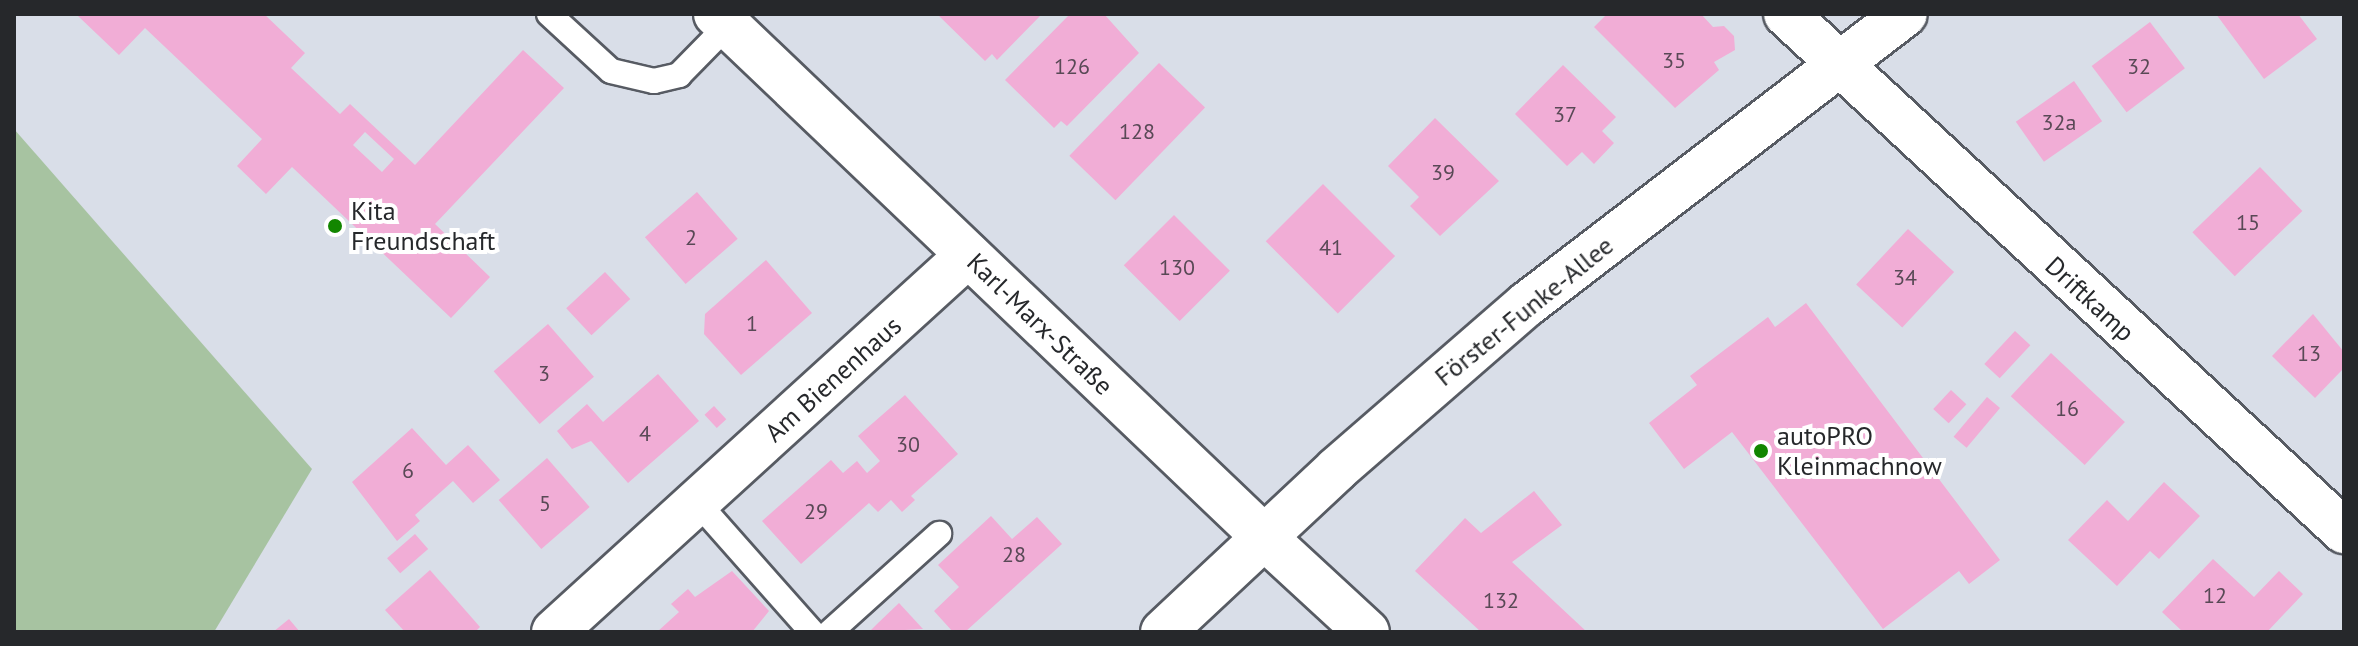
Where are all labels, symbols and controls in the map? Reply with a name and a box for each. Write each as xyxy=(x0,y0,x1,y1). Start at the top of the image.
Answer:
house number: 35 xyxy=(1662,48,1686,74)
house number: 126 xyxy=(1054,54,1090,80)
house number: 32 xyxy=(2127,54,2151,80)
house number: 37 xyxy=(1553,102,1577,128)
house number: 32a xyxy=(2042,110,2076,136)
house number: 128 xyxy=(1119,119,1155,145)
house number: 39 xyxy=(1431,160,1455,186)
place label: Kita Freundschaft xyxy=(351,195,495,256)
house number: 15 xyxy=(2236,210,2260,236)
marker: Kita Freundschaft xyxy=(326,217,344,235)
house number: 2 xyxy=(685,225,697,251)
street label: Förster-Funke-Allee xyxy=(1429,230,1619,392)
house number: 41 xyxy=(1319,235,1343,261)
street label: Karl-Marx-Straße xyxy=(961,247,1119,401)
street label: Driftkamp xyxy=(2039,250,2141,348)
house number: 130 xyxy=(1159,255,1195,281)
house number: 34 xyxy=(1893,265,1917,291)
street label: Am Bienenhaus xyxy=(759,310,907,448)
house number: 1 xyxy=(746,311,758,337)
house number: 13 xyxy=(2297,341,2321,367)
house number: 3 xyxy=(538,361,550,387)
house number: 16 xyxy=(2055,396,2079,422)
place label: autoPRO Kleinmachnow xyxy=(1777,420,1942,482)
house number: 4 xyxy=(639,421,651,447)
house number: 30 xyxy=(896,432,920,458)
marker: autoPRO Kleinmachnow xyxy=(1752,442,1770,460)
house number: 6 xyxy=(402,458,414,484)
house number: 5 xyxy=(539,491,551,517)
house number: 29 xyxy=(804,499,828,525)
house number: 28 xyxy=(1002,542,1026,568)
house number: 12 xyxy=(2203,583,2227,609)
house number: 132 xyxy=(1483,588,1519,614)

